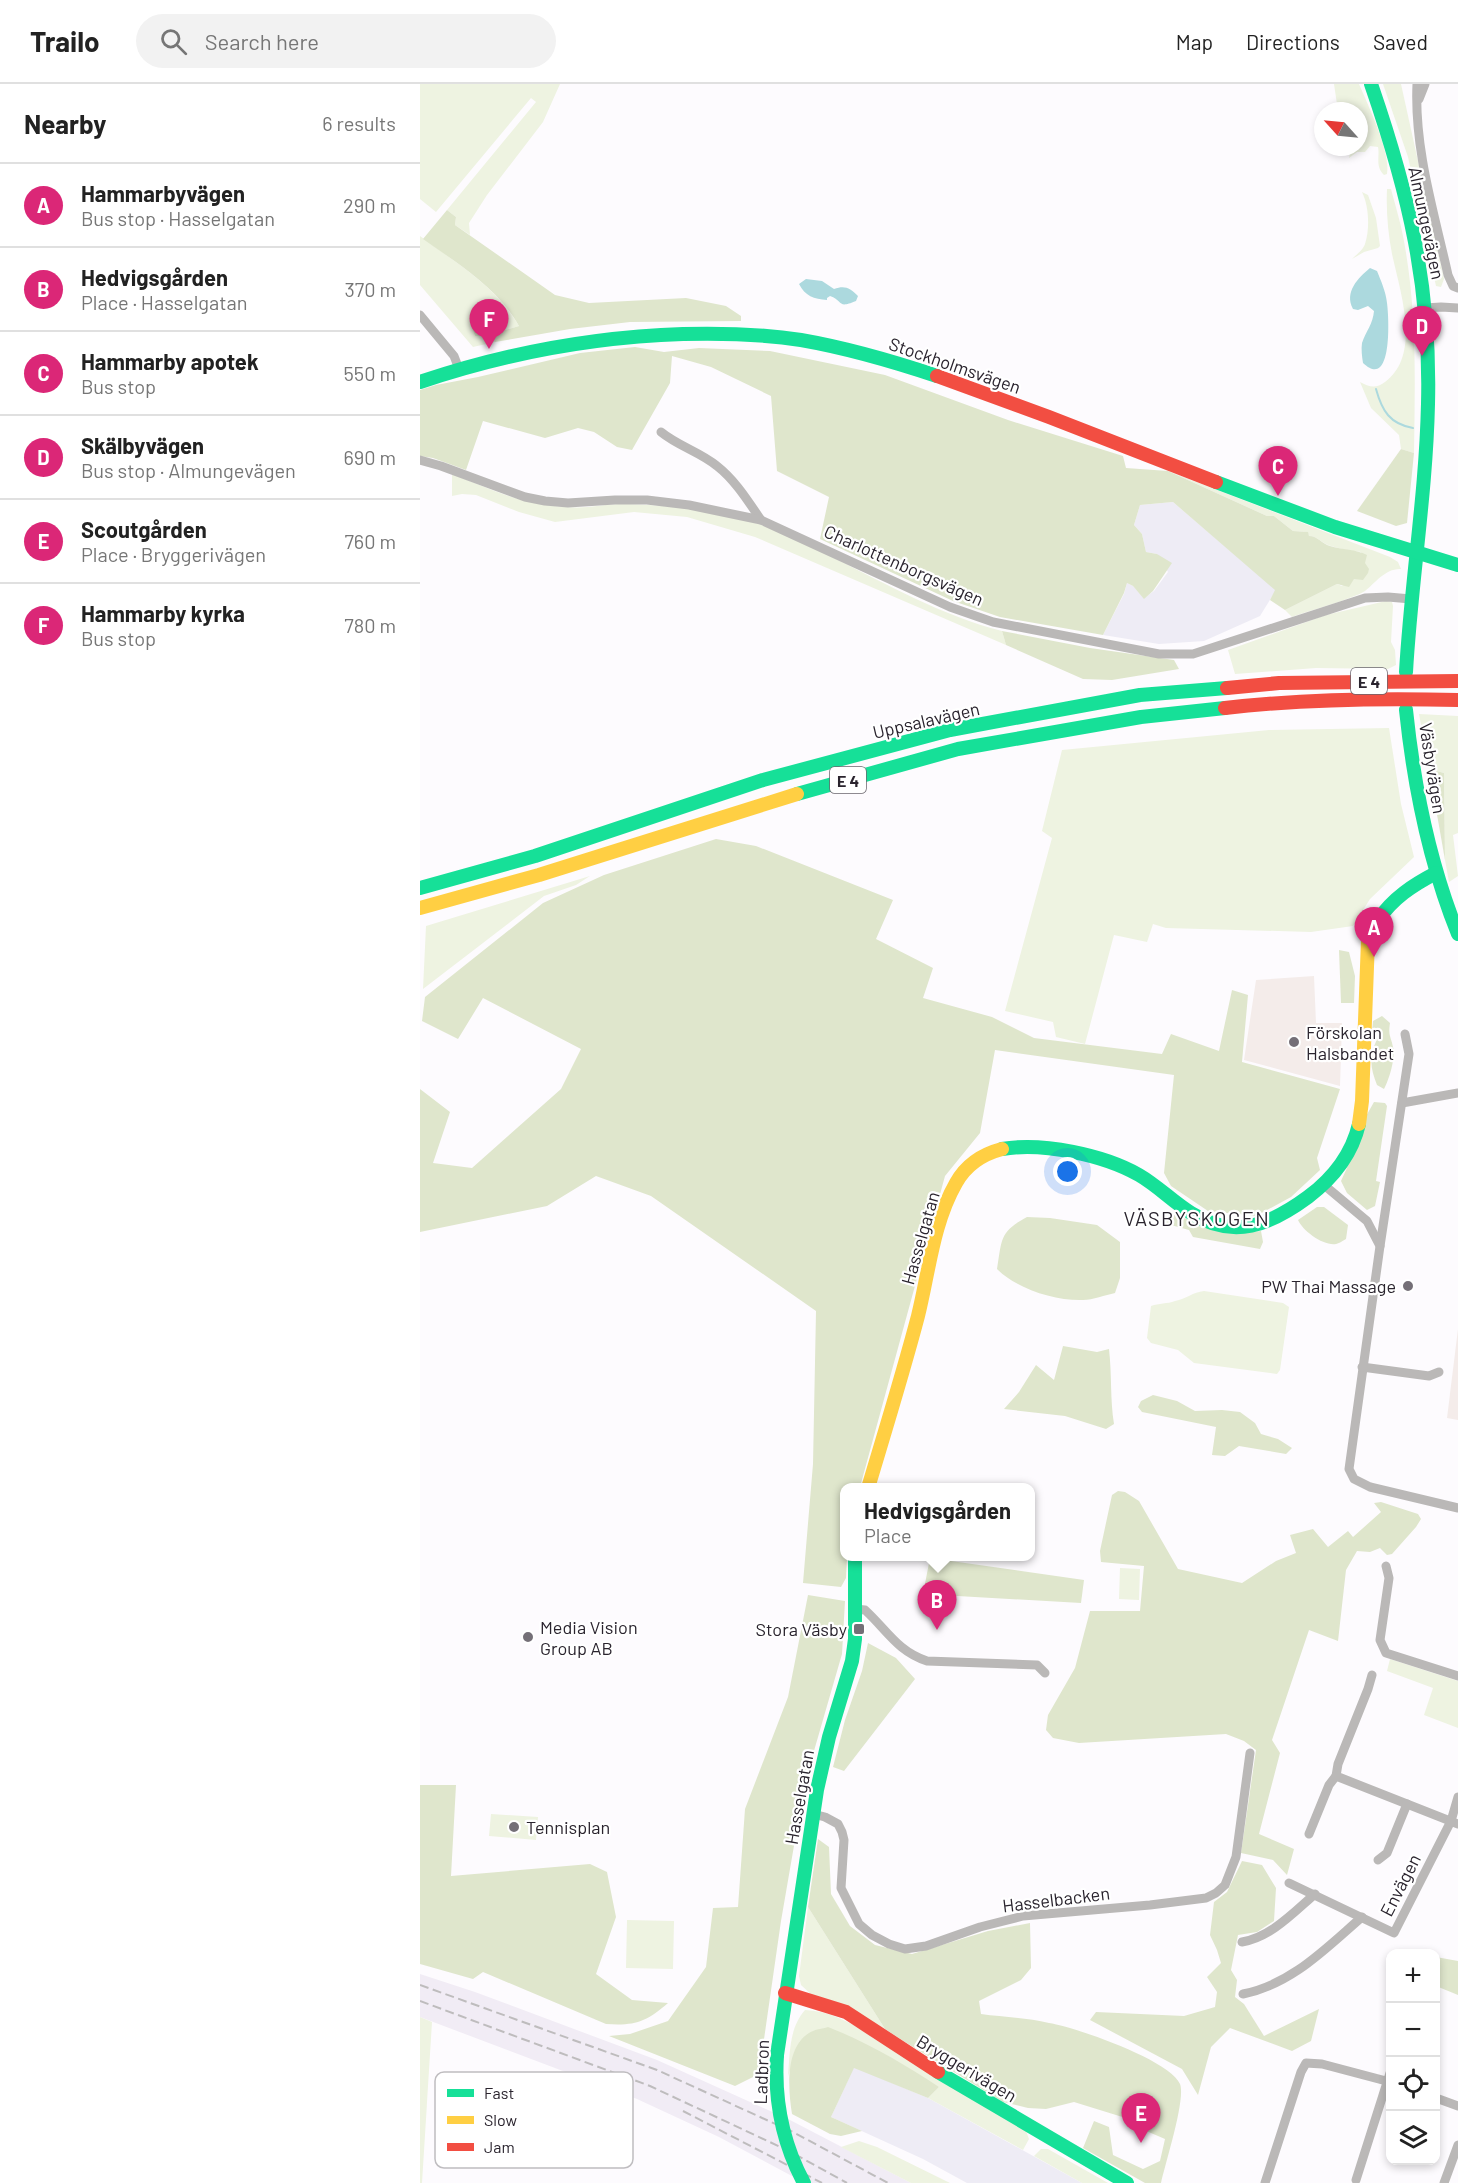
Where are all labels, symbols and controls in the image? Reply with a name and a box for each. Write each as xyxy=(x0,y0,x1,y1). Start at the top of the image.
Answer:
search box xyxy=(136,14,556,68)
text: Trailo xyxy=(30,24,100,58)
icon: search xyxy=(157,25,190,58)
text: Search here xyxy=(205,28,319,54)
text: Map xyxy=(1176,29,1213,54)
text: Directions xyxy=(1246,29,1340,54)
text: Saved xyxy=(1373,29,1428,54)
north arrow xyxy=(1314,102,1368,156)
text: Nearby xyxy=(24,108,106,139)
text: 6 results xyxy=(322,111,396,135)
street label: Almungevägen xyxy=(1404,165,1450,281)
text: Hammarbyvägen xyxy=(81,180,245,206)
text: A xyxy=(37,193,50,217)
text: 290 m xyxy=(343,193,396,217)
text: Bus stop · Hasselgatan xyxy=(81,206,275,230)
text: Hedvigsgården xyxy=(81,264,228,290)
text: B xyxy=(37,277,50,301)
text: 370 m xyxy=(344,277,396,301)
text: Place · Hasselgatan xyxy=(81,290,247,314)
pin: F xyxy=(470,300,508,349)
pin: D xyxy=(1402,306,1442,356)
street label: Stockholmsvägen xyxy=(886,332,1024,398)
text: Hammarby apotek xyxy=(81,348,259,374)
text: C xyxy=(37,361,50,385)
text: 550 m xyxy=(344,361,396,385)
text: Bus stop xyxy=(81,374,156,398)
text: Skälbyvägen xyxy=(81,432,204,458)
text: D xyxy=(37,445,50,469)
text: 690 m xyxy=(343,445,396,469)
pin: C xyxy=(1258,446,1298,496)
text: Bus stop · Almungevägen xyxy=(81,458,296,482)
text: Scoutgården xyxy=(81,516,207,542)
street label: Charlottenborgsvägen xyxy=(821,520,987,610)
text: E xyxy=(38,529,49,553)
text: 760 m xyxy=(344,529,396,553)
text: Place · Bryggerivägen xyxy=(81,542,266,566)
text: Hammarby kyrka xyxy=(81,600,245,626)
text: F xyxy=(38,613,49,637)
text: 780 m xyxy=(344,613,396,637)
text: Bus stop xyxy=(81,626,156,650)
road number: E 4 xyxy=(1351,668,1387,694)
street label: Uppsalavägen xyxy=(870,697,982,743)
street label: Väsbyvägen xyxy=(1415,721,1451,815)
road number: E 4 xyxy=(830,767,866,793)
pin: A xyxy=(1354,908,1394,957)
place label: Förskolan Halsbandet xyxy=(1306,1021,1394,1064)
marker: Förskolan Halsbandet xyxy=(1287,1035,1301,1049)
your location xyxy=(1053,1157,1082,1186)
street label: Hasselgatan xyxy=(896,1189,944,1287)
district label: VÄSBYSKOGEN xyxy=(1124,1206,1270,1230)
place label: PW Thai Massage xyxy=(1261,1275,1396,1297)
marker: PW Thai Massage xyxy=(1401,1279,1415,1293)
popup xyxy=(840,1483,1035,1561)
text: Hedvigsgården xyxy=(864,1497,1011,1523)
text: Place xyxy=(864,1523,912,1547)
pin: B xyxy=(918,1580,956,1630)
place label: Media Vision Group AB xyxy=(540,1616,638,1659)
place label: Stora Väsby xyxy=(756,1618,847,1640)
marker: Stora Väsby xyxy=(852,1622,866,1636)
marker: Media Vision Group AB xyxy=(521,1630,535,1644)
street label: Hasselgatan xyxy=(780,1748,818,1846)
place label: Tennisplan xyxy=(526,1816,610,1838)
marker: Tennisplan xyxy=(507,1820,521,1834)
street label: Envägen xyxy=(1375,1850,1425,1920)
street label: Hasselbacken xyxy=(1001,1881,1111,1917)
map controls xyxy=(1386,1949,1440,2165)
button: + xyxy=(1386,1949,1440,2003)
button: − xyxy=(1386,2003,1440,2057)
street label: Bryggerivägen xyxy=(913,2030,1021,2106)
street label: Ladbron xyxy=(749,2039,773,2105)
button: locate xyxy=(1386,2057,1440,2111)
legend xyxy=(435,2072,633,2168)
text: Fast xyxy=(484,2083,514,2102)
pin: E xyxy=(1122,2094,1160,2143)
text: Slow xyxy=(484,2110,517,2129)
button: layers xyxy=(1386,2111,1440,2165)
text: Jam xyxy=(484,2137,515,2156)

